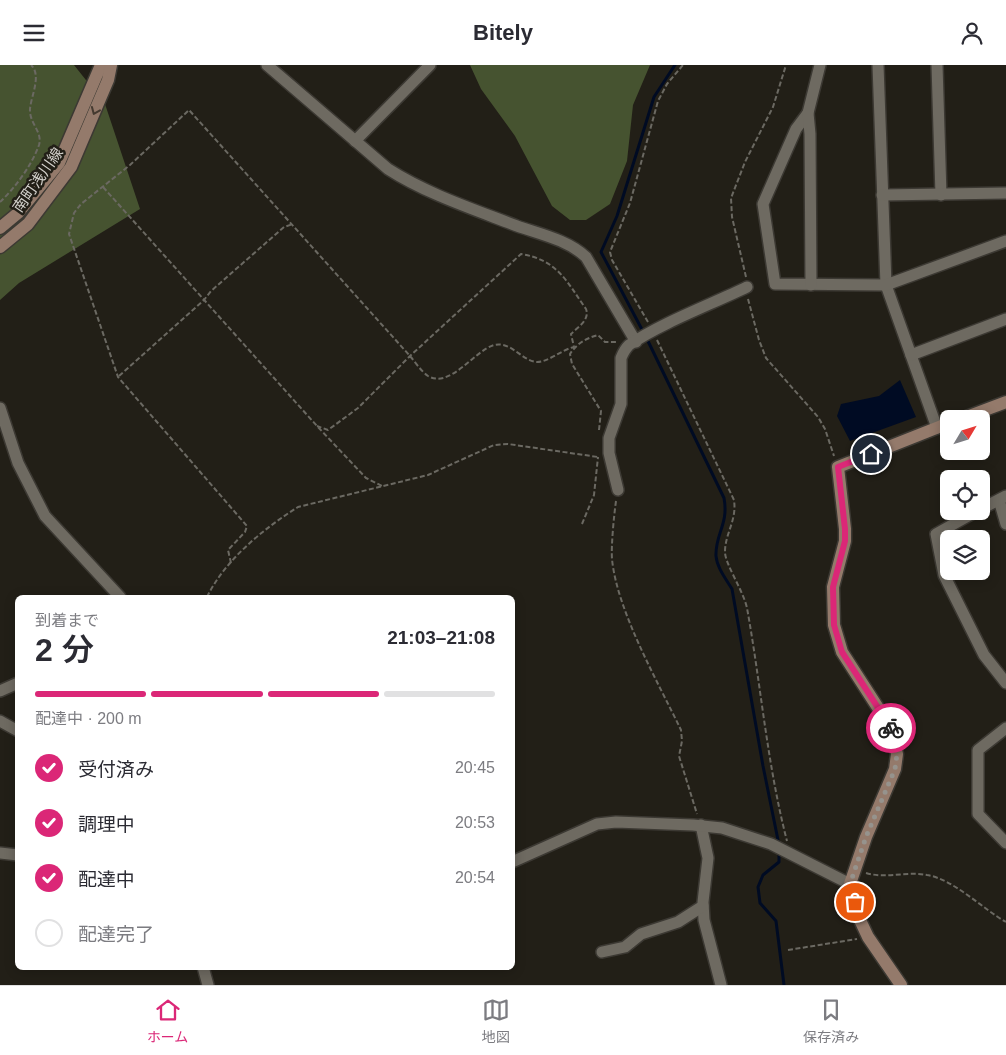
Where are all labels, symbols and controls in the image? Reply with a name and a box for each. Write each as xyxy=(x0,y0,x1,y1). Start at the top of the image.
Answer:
icon: menu xyxy=(20,19,48,47)
icon: person xyxy=(958,19,986,47)
text: Bitely xyxy=(473,20,533,45)
one-way arrow xyxy=(90,106,101,115)
street label: 南町浅川線 xyxy=(9,144,66,215)
north arrow xyxy=(940,410,990,460)
map controls xyxy=(940,410,990,580)
pin xyxy=(850,433,892,475)
icon: home xyxy=(857,440,885,468)
button: locate xyxy=(940,470,990,520)
button: layers xyxy=(940,530,990,580)
text: 到着まで xyxy=(35,612,99,629)
text: 21:03–21:08 xyxy=(387,627,495,648)
text: 2 分 xyxy=(35,632,94,668)
courier xyxy=(866,703,916,753)
text: 配達中 · 200 m xyxy=(35,710,142,727)
icon: bike xyxy=(877,714,905,742)
icon: check xyxy=(35,754,63,782)
text: 受付済み xyxy=(78,759,154,780)
text: 20:45 xyxy=(455,759,495,776)
icon: check xyxy=(35,809,63,837)
text: 調理中 xyxy=(78,814,135,835)
text: 20:53 xyxy=(455,814,495,831)
icon: check xyxy=(35,864,63,892)
text: 配達中 xyxy=(78,869,135,890)
text: 20:54 xyxy=(455,869,495,886)
pin xyxy=(834,881,876,923)
icon: bag xyxy=(841,888,869,916)
text: 配達完了 xyxy=(78,924,154,945)
tab: ホーム xyxy=(147,996,188,1046)
tab: 地図 xyxy=(482,996,510,1046)
tab: 保存済み xyxy=(803,996,859,1046)

